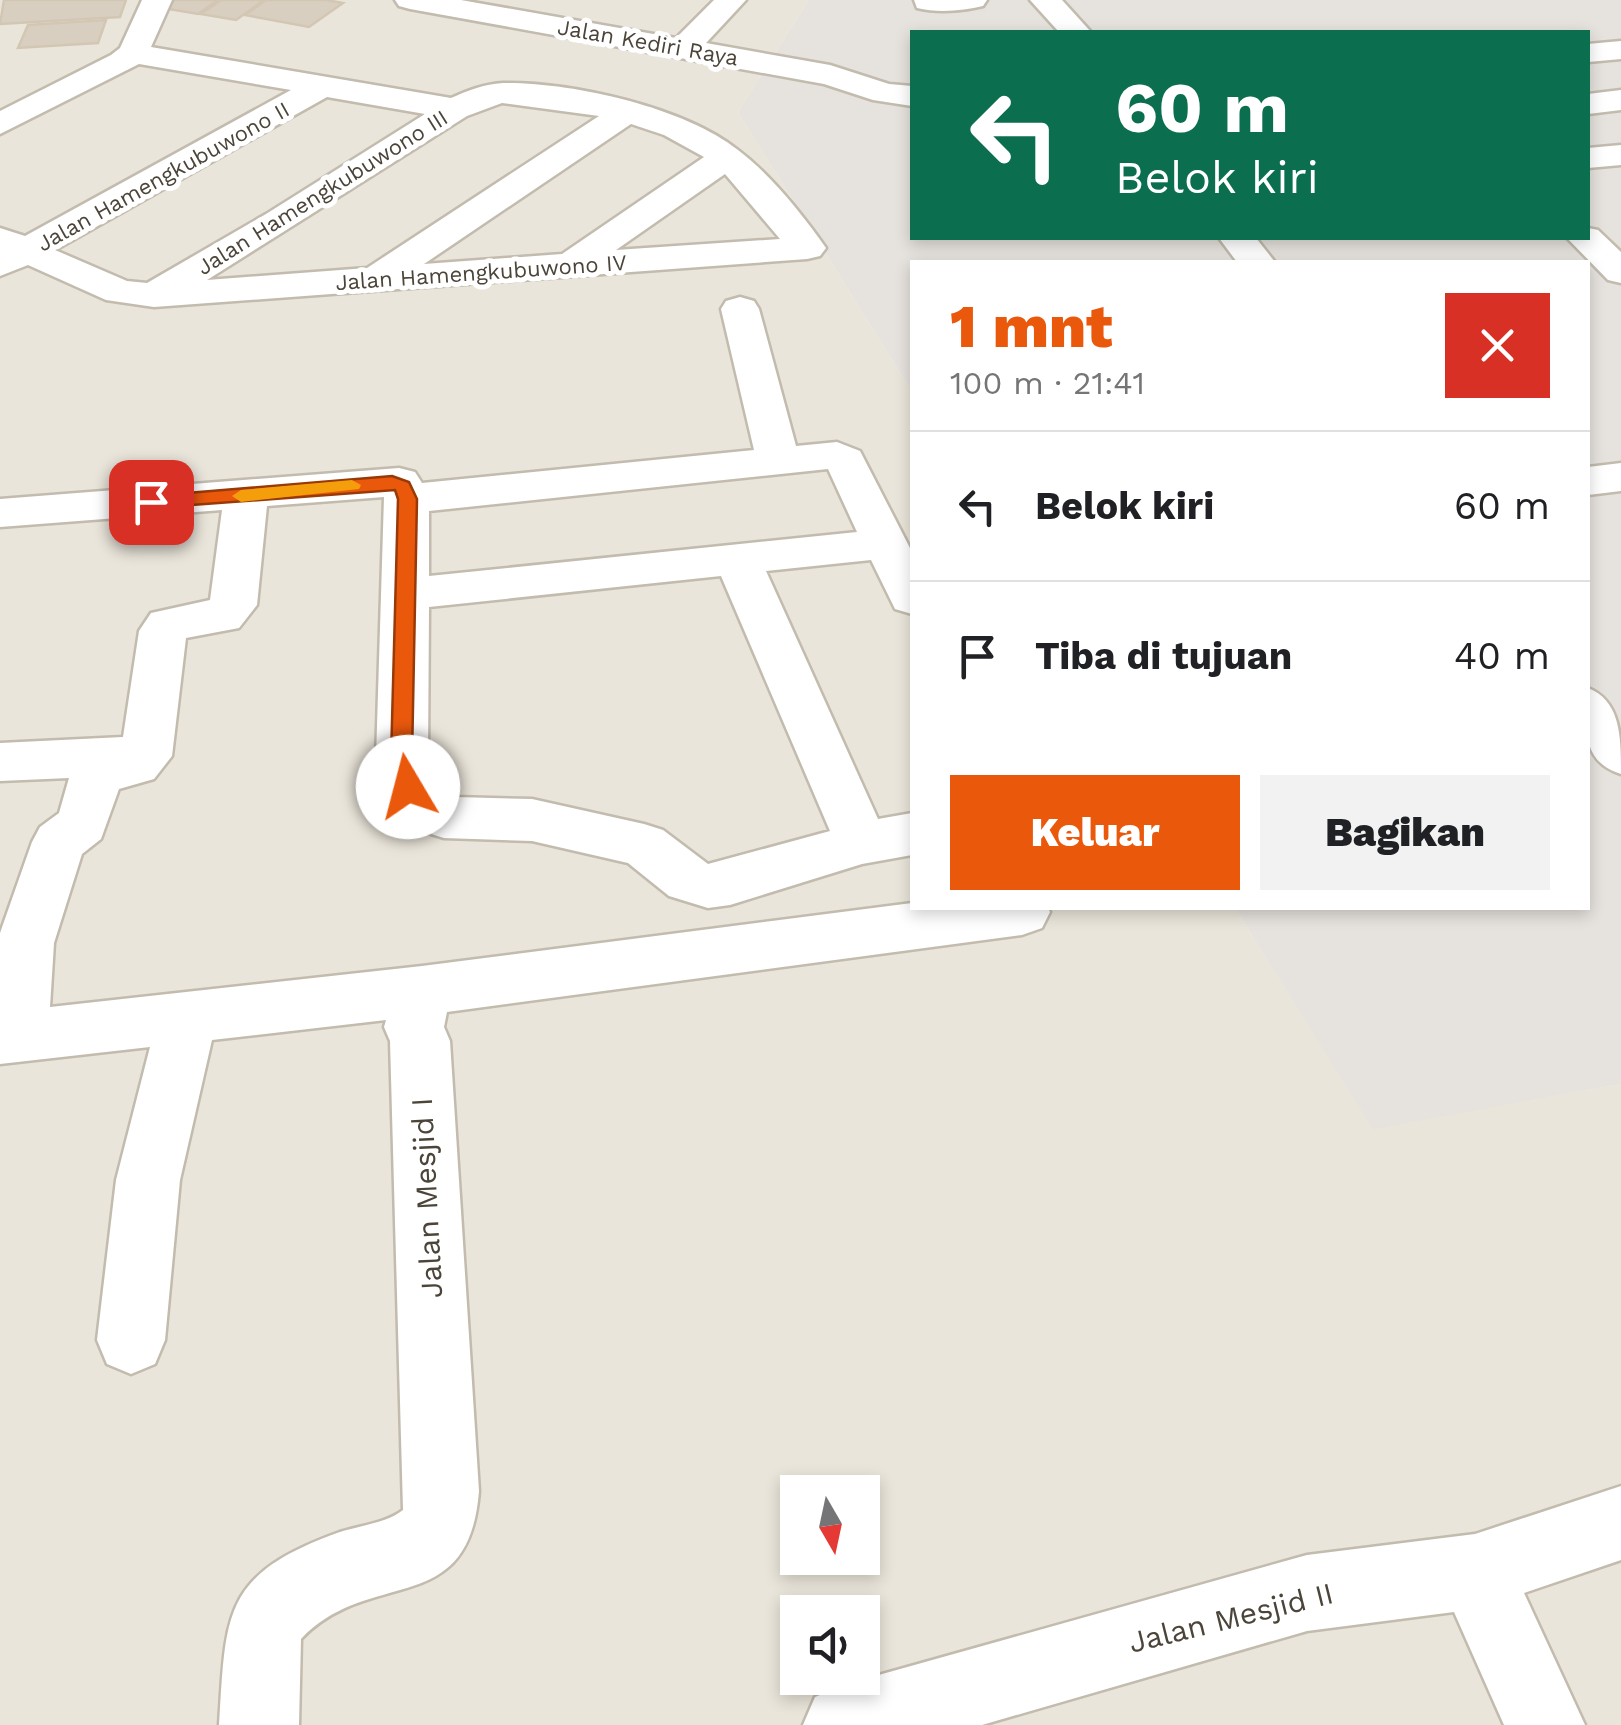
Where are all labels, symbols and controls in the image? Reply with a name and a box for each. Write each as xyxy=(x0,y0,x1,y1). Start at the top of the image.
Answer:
street label: Jalan Kediri Raya xyxy=(556,14,740,71)
text: 60 m xyxy=(1115,67,1289,149)
icon: left xyxy=(950,70,1080,200)
street label: Jalan Hamengkubuwono II xyxy=(33,97,294,256)
street label: Jalan Hamengkubuwono III xyxy=(192,105,452,280)
text: Belok kiri xyxy=(1115,151,1319,204)
street label: Jalan Hamengkubuwono IV xyxy=(335,250,628,295)
text: 1 mnt xyxy=(950,291,1113,362)
button: close xyxy=(1445,293,1550,398)
text: 100 m · 21:41 xyxy=(950,364,1145,402)
pin xyxy=(109,460,194,545)
icon: arrive xyxy=(124,475,179,530)
icon: left xyxy=(950,479,1005,534)
text: Belok kiri xyxy=(1035,484,1214,528)
text: 60 m xyxy=(1454,484,1550,528)
icon: arrive xyxy=(950,629,1005,684)
text: Tiba di tujuan xyxy=(1035,634,1292,678)
text: 40 m xyxy=(1454,634,1550,678)
position arrow xyxy=(356,735,460,839)
button: Keluar xyxy=(950,775,1240,890)
button: Bagikan xyxy=(1260,775,1550,890)
street label: Jalan Mesjid I xyxy=(404,1097,449,1299)
north arrow xyxy=(780,1475,880,1575)
map controls xyxy=(780,1475,880,1695)
street label: Jalan Mesjid II xyxy=(1125,1575,1337,1660)
button: sound xyxy=(780,1595,880,1695)

